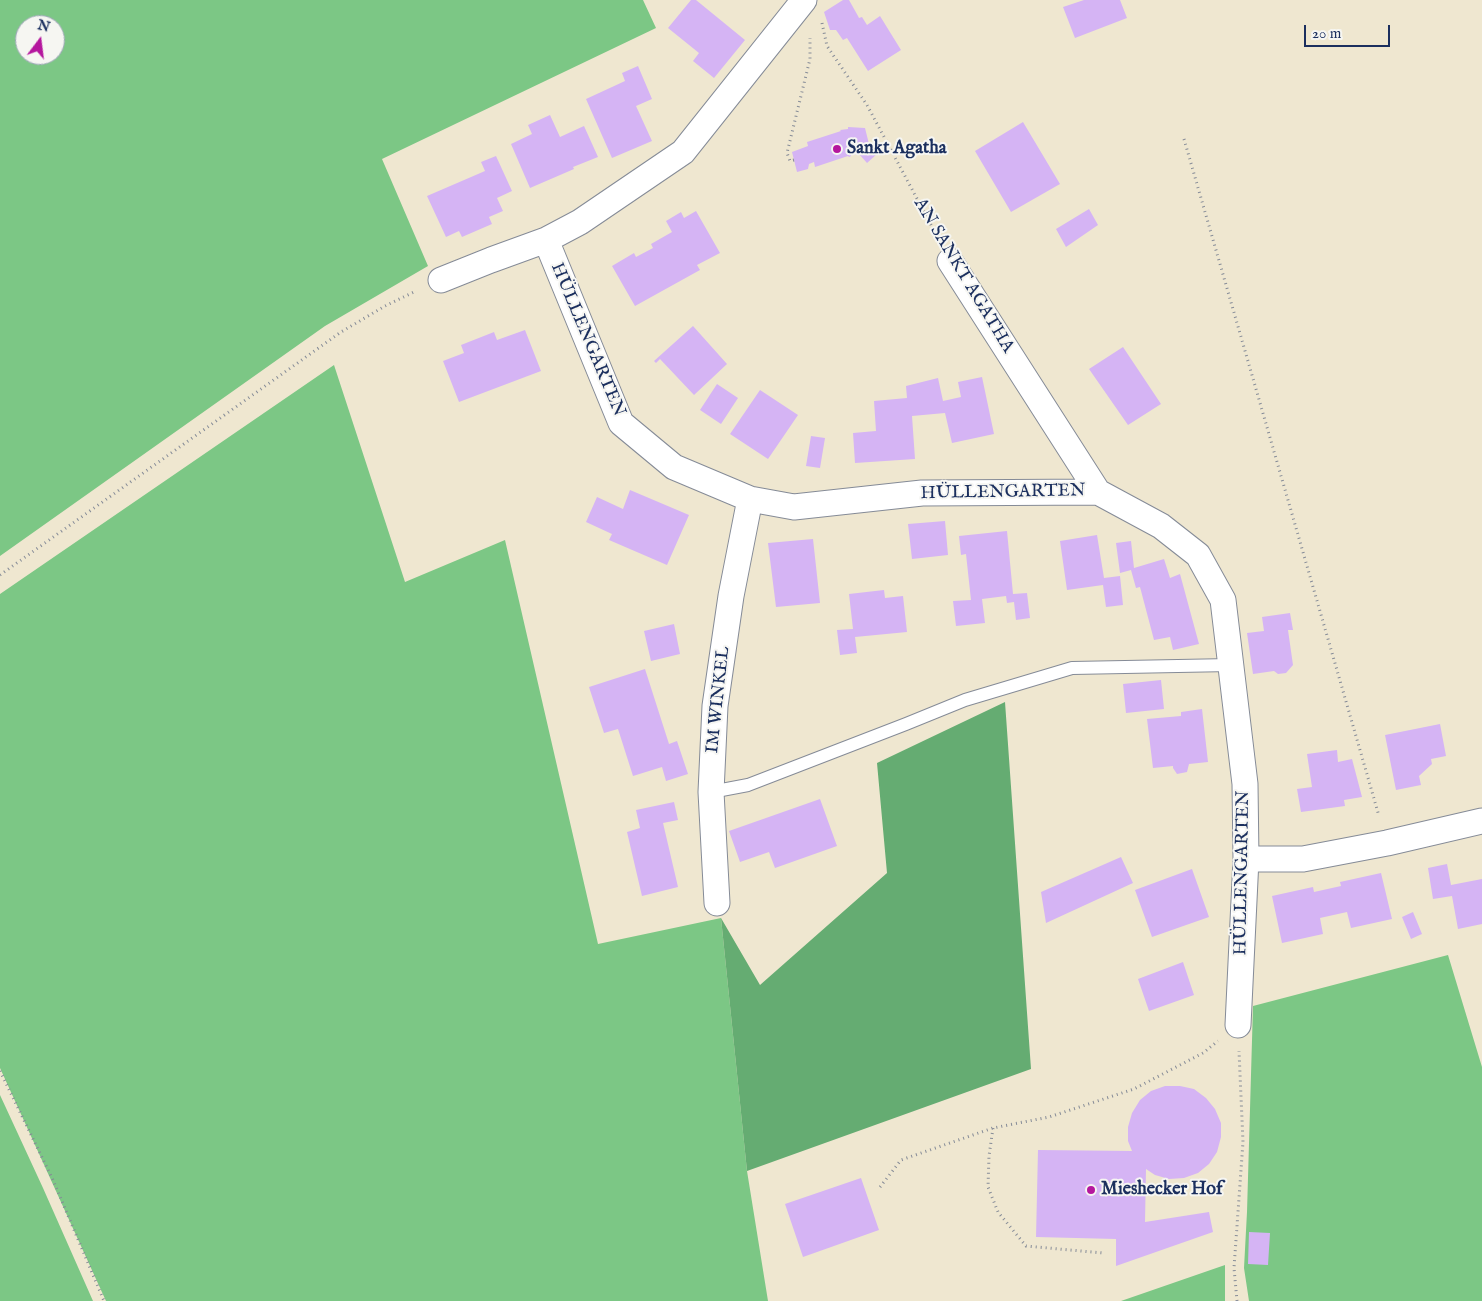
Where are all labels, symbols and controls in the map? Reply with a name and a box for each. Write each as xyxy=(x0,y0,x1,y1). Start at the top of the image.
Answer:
north arrow xyxy=(15,15,65,65)
scale bar xyxy=(1307,15,1393,47)
text: N xyxy=(35,16,52,37)
text: 20 m xyxy=(1312,24,1341,43)
place label: Sankt Agatha xyxy=(847,138,947,160)
marker: Sankt Agatha xyxy=(831,143,843,155)
street label: AN SANKT AGATHA xyxy=(908,195,1018,357)
street label: HÜLLENGARTEN xyxy=(545,260,629,420)
street label: HÜLLENGARTEN xyxy=(920,481,1086,505)
street label: IM WINKEL xyxy=(703,645,735,755)
street label: HÜLLENGARTEN xyxy=(1231,790,1255,956)
place label: Mieshecker Hof xyxy=(1101,1179,1222,1201)
marker: Mieshecker Hof xyxy=(1085,1184,1097,1196)

